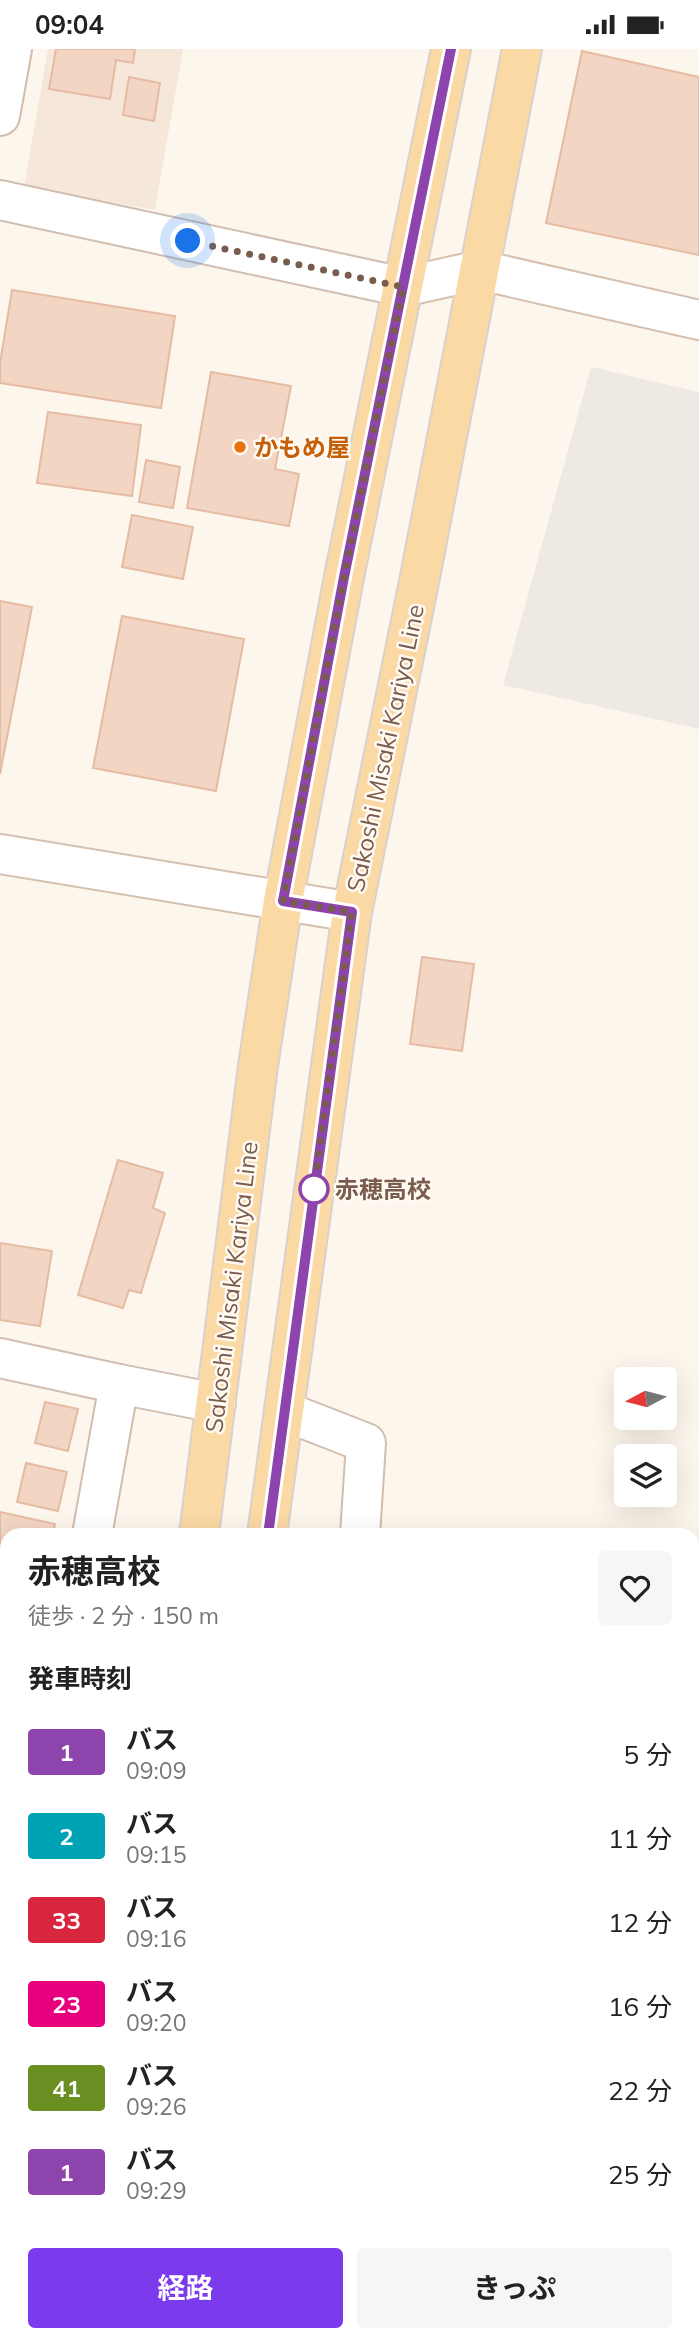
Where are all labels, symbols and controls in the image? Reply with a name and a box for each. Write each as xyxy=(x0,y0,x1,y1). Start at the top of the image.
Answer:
text: 09:04 xyxy=(35,8,104,41)
your location xyxy=(170,223,205,258)
place label: かもめ屋 xyxy=(254,432,350,462)
marker: かもめ屋 xyxy=(232,439,248,455)
street label: Sakoshi Misaki Kariya Line xyxy=(340,602,430,894)
street label: Sakoshi Misaki Kariya Line xyxy=(198,1140,264,1434)
marker: 赤穂高校 xyxy=(299,1174,329,1204)
place label: 赤穂高校 xyxy=(335,1174,431,1204)
north arrow xyxy=(614,1367,677,1430)
map controls xyxy=(614,1367,677,1507)
button: layers xyxy=(614,1444,677,1507)
text: 赤穂高校 xyxy=(28,1550,160,1591)
button: heart xyxy=(598,1551,672,1625)
text: 徒歩 · 2 分 · 150 m xyxy=(28,1601,219,1630)
text: 発車時刻 xyxy=(28,1662,132,1695)
text: バス xyxy=(126,1723,178,1756)
text: 1 xyxy=(59,1737,74,1767)
text: 5 分 xyxy=(624,1738,672,1771)
text: 09:09 xyxy=(126,1756,186,1785)
text: バス xyxy=(126,1807,178,1840)
text: 2 xyxy=(59,1821,74,1851)
text: 11 分 xyxy=(608,1822,672,1855)
text: 09:15 xyxy=(126,1840,186,1869)
text: バス xyxy=(126,1891,178,1924)
text: 33 xyxy=(52,1905,81,1935)
text: 12 分 xyxy=(608,1906,672,1939)
text: 09:16 xyxy=(126,1924,186,1953)
text: バス xyxy=(126,1975,178,2008)
text: 23 xyxy=(52,1989,81,2019)
text: 16 分 xyxy=(608,1990,672,2023)
text: 09:20 xyxy=(126,2008,186,2037)
text: バス xyxy=(126,2059,178,2092)
text: 41 xyxy=(52,2073,81,2103)
text: 22 分 xyxy=(608,2074,672,2107)
text: 09:26 xyxy=(126,2092,186,2121)
text: バス xyxy=(126,2143,178,2176)
text: 1 xyxy=(59,2157,74,2187)
text: 25 分 xyxy=(608,2158,672,2191)
text: 09:29 xyxy=(126,2176,186,2205)
button: 経路 xyxy=(28,2248,343,2328)
button: きっぷ xyxy=(357,2248,672,2328)

